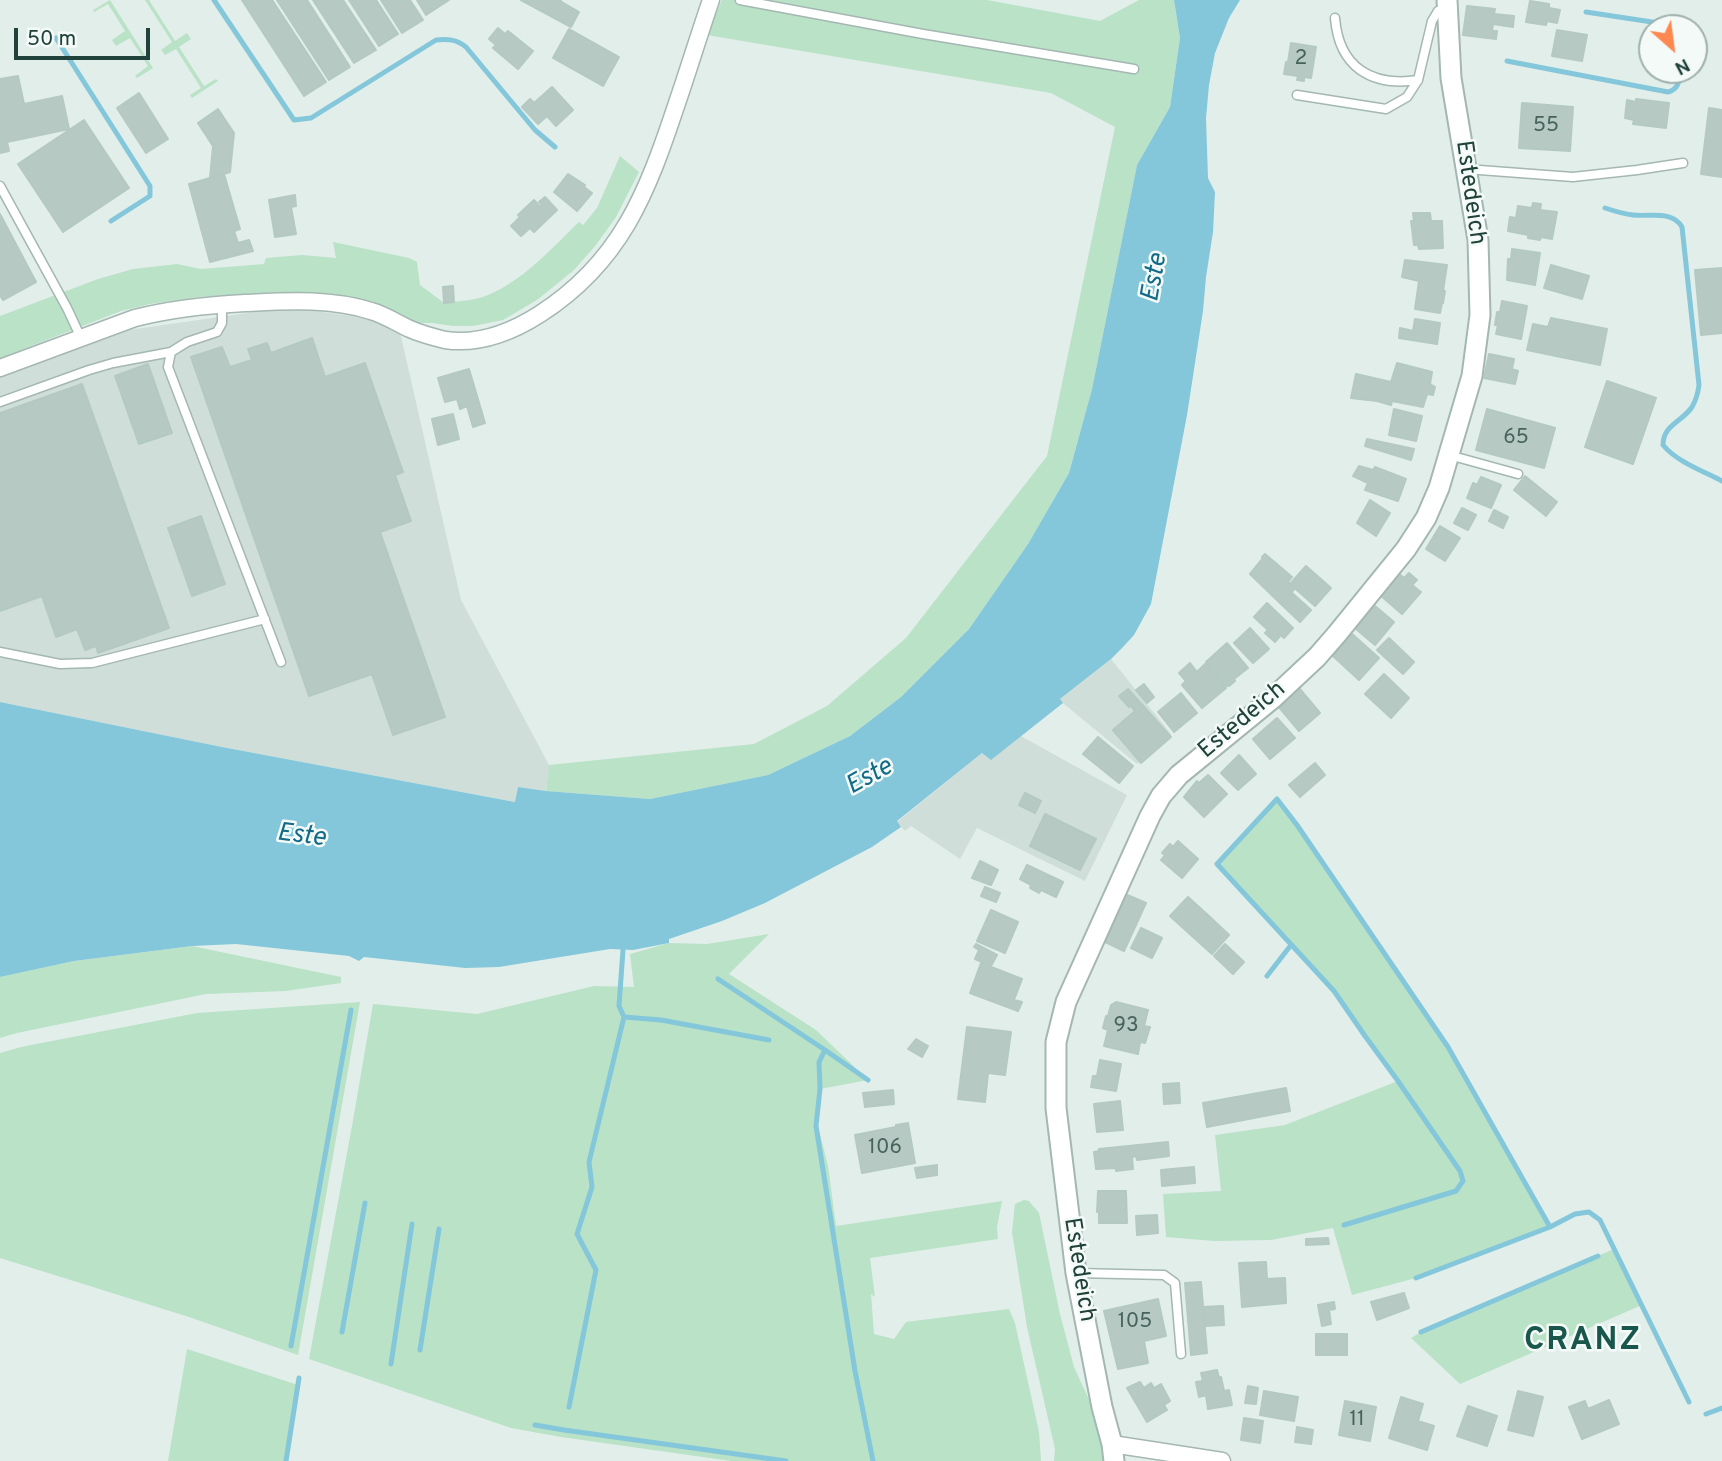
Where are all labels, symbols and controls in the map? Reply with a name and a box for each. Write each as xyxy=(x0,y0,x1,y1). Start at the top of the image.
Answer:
scale bar xyxy=(18,14,154,58)
north arrow xyxy=(1638,14,1708,84)
text: 50 m xyxy=(27,26,76,53)
house number: 2 xyxy=(1295,47,1307,73)
text: N xyxy=(1670,52,1694,80)
house number: 55 xyxy=(1533,114,1559,140)
street label: Estedeich xyxy=(1447,139,1491,247)
water label: Este xyxy=(1136,251,1176,305)
house number: 65 xyxy=(1503,426,1529,452)
street label: Estedeich xyxy=(1193,676,1293,766)
water label: Este xyxy=(841,753,899,803)
water label: Este xyxy=(275,819,327,855)
house number: 93 xyxy=(1113,1014,1139,1040)
house number: 106 xyxy=(868,1136,902,1162)
street label: Estedeich xyxy=(1056,1216,1100,1324)
house number: 105 xyxy=(1118,1310,1152,1336)
district label: CRANZ xyxy=(1525,1324,1641,1362)
house number: 11 xyxy=(1349,1408,1365,1434)

